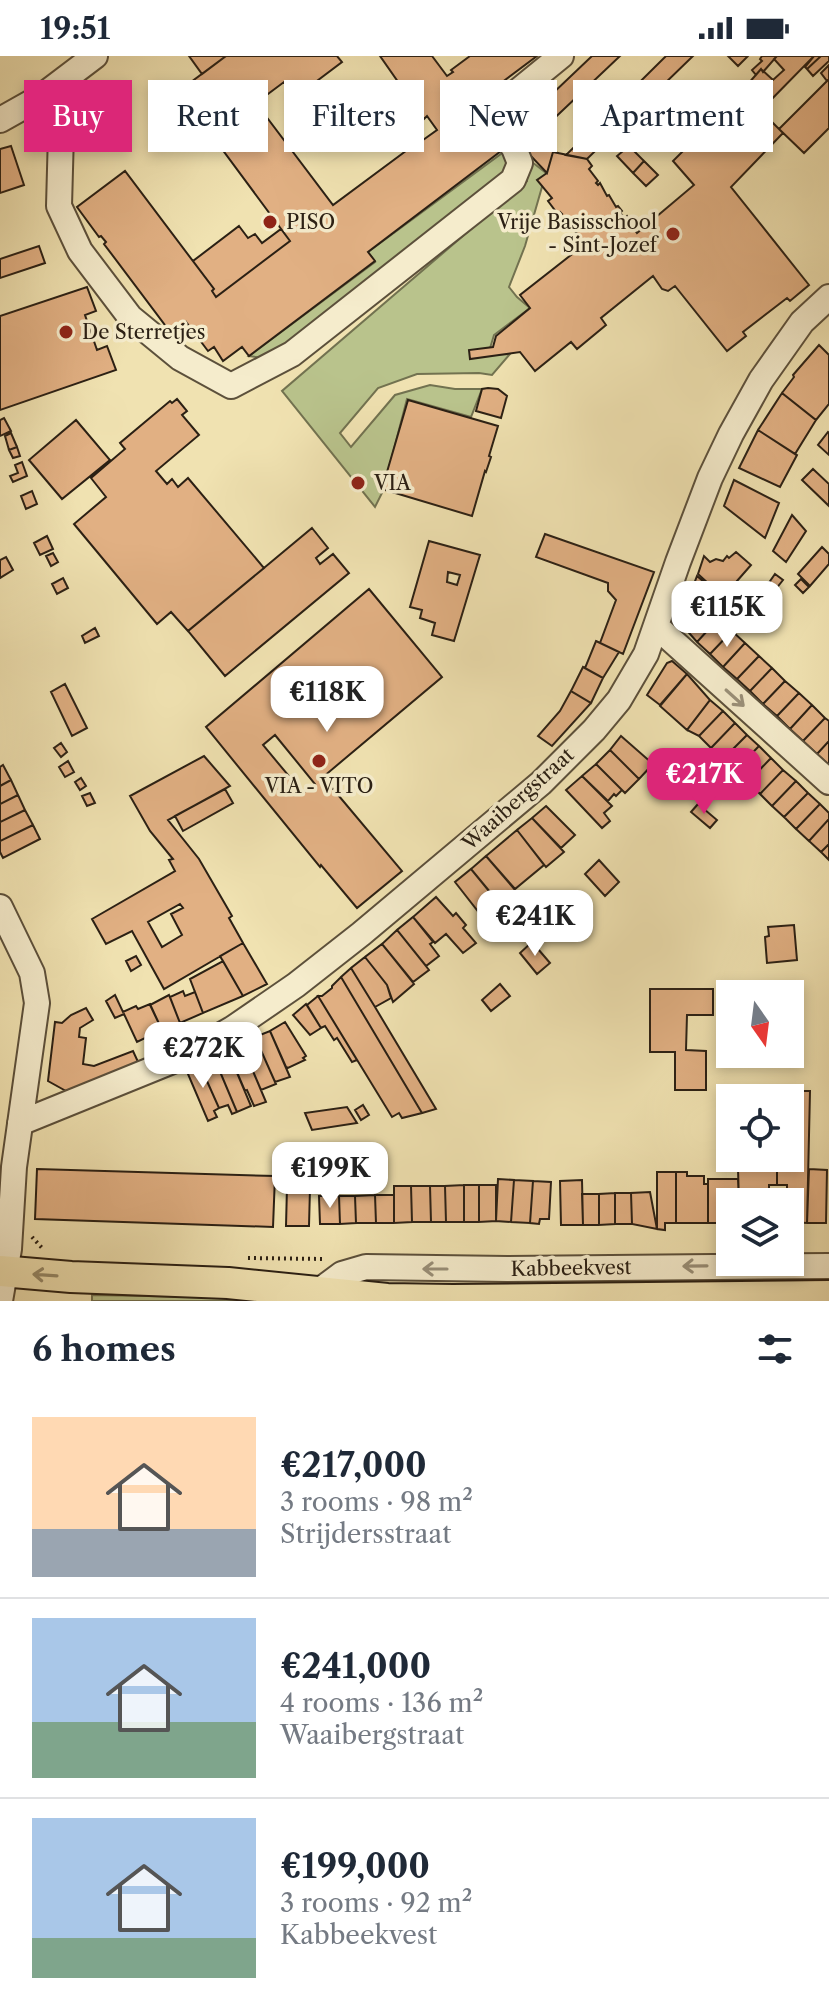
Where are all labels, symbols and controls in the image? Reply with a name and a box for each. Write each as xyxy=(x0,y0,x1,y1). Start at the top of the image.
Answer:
text: 19:51 xyxy=(40,10,110,47)
chip: Buy xyxy=(24,80,132,152)
chip: Rent xyxy=(148,80,268,152)
chip: Filters xyxy=(284,80,424,152)
chip: New xyxy=(440,80,557,152)
chip: Apartment xyxy=(573,80,773,152)
place label: PISO xyxy=(286,210,335,234)
place label: Vrije Basisschool - Sint-Jozef xyxy=(496,210,660,257)
marker: PISO xyxy=(261,213,279,231)
marker: Vrije Basisschool - Sint-Jozef xyxy=(664,225,682,243)
place label: De Sterretjes xyxy=(82,320,205,344)
marker: De Sterretjes xyxy=(57,323,75,341)
place label: VIA xyxy=(373,471,412,495)
marker: VIA xyxy=(349,474,367,492)
pin: €115K xyxy=(671,581,783,649)
text: €115K xyxy=(689,591,765,623)
pin: €118K xyxy=(271,666,383,734)
text: €118K xyxy=(289,676,365,708)
one-way arrow xyxy=(725,688,745,706)
street label: Waaibergstraat xyxy=(457,743,579,856)
pin: €217K xyxy=(648,748,760,816)
marker: VIA - VITO xyxy=(310,752,328,770)
text: €217K xyxy=(665,758,743,790)
place label: VIA - VITO xyxy=(264,774,373,798)
pin: €241K xyxy=(479,890,591,958)
text: €241K xyxy=(495,900,575,932)
north arrow xyxy=(716,980,804,1068)
map controls xyxy=(716,980,804,1276)
pin: €272K xyxy=(147,1022,259,1090)
text: €272K xyxy=(162,1032,244,1064)
button: locate xyxy=(716,1084,804,1172)
pin: €199K xyxy=(274,1142,386,1210)
text: €199K xyxy=(290,1152,370,1184)
button: layers xyxy=(716,1188,804,1276)
street label: Kabbeekvest xyxy=(510,1255,632,1281)
one-way arrow xyxy=(682,1259,709,1274)
one-way arrow xyxy=(422,1261,449,1277)
one-way arrow xyxy=(32,1267,59,1282)
icon: filters xyxy=(753,1327,797,1371)
text: 6 homes xyxy=(32,1328,176,1370)
text: €217,000 xyxy=(280,1444,427,1486)
icon: home xyxy=(96,1449,192,1545)
text: 3 rooms · 98 m² xyxy=(280,1486,473,1518)
text: Strijdersstraat xyxy=(280,1518,451,1550)
text: €241,000 xyxy=(280,1645,431,1687)
icon: home xyxy=(96,1650,192,1746)
text: 4 rooms · 136 m² xyxy=(280,1687,483,1719)
text: Waaibergstraat xyxy=(280,1719,464,1751)
text: €199,000 xyxy=(280,1845,430,1887)
icon: home xyxy=(96,1850,192,1946)
text: 3 rooms · 92 m² xyxy=(280,1887,472,1919)
text: Kabbeekvest xyxy=(280,1919,437,1951)

